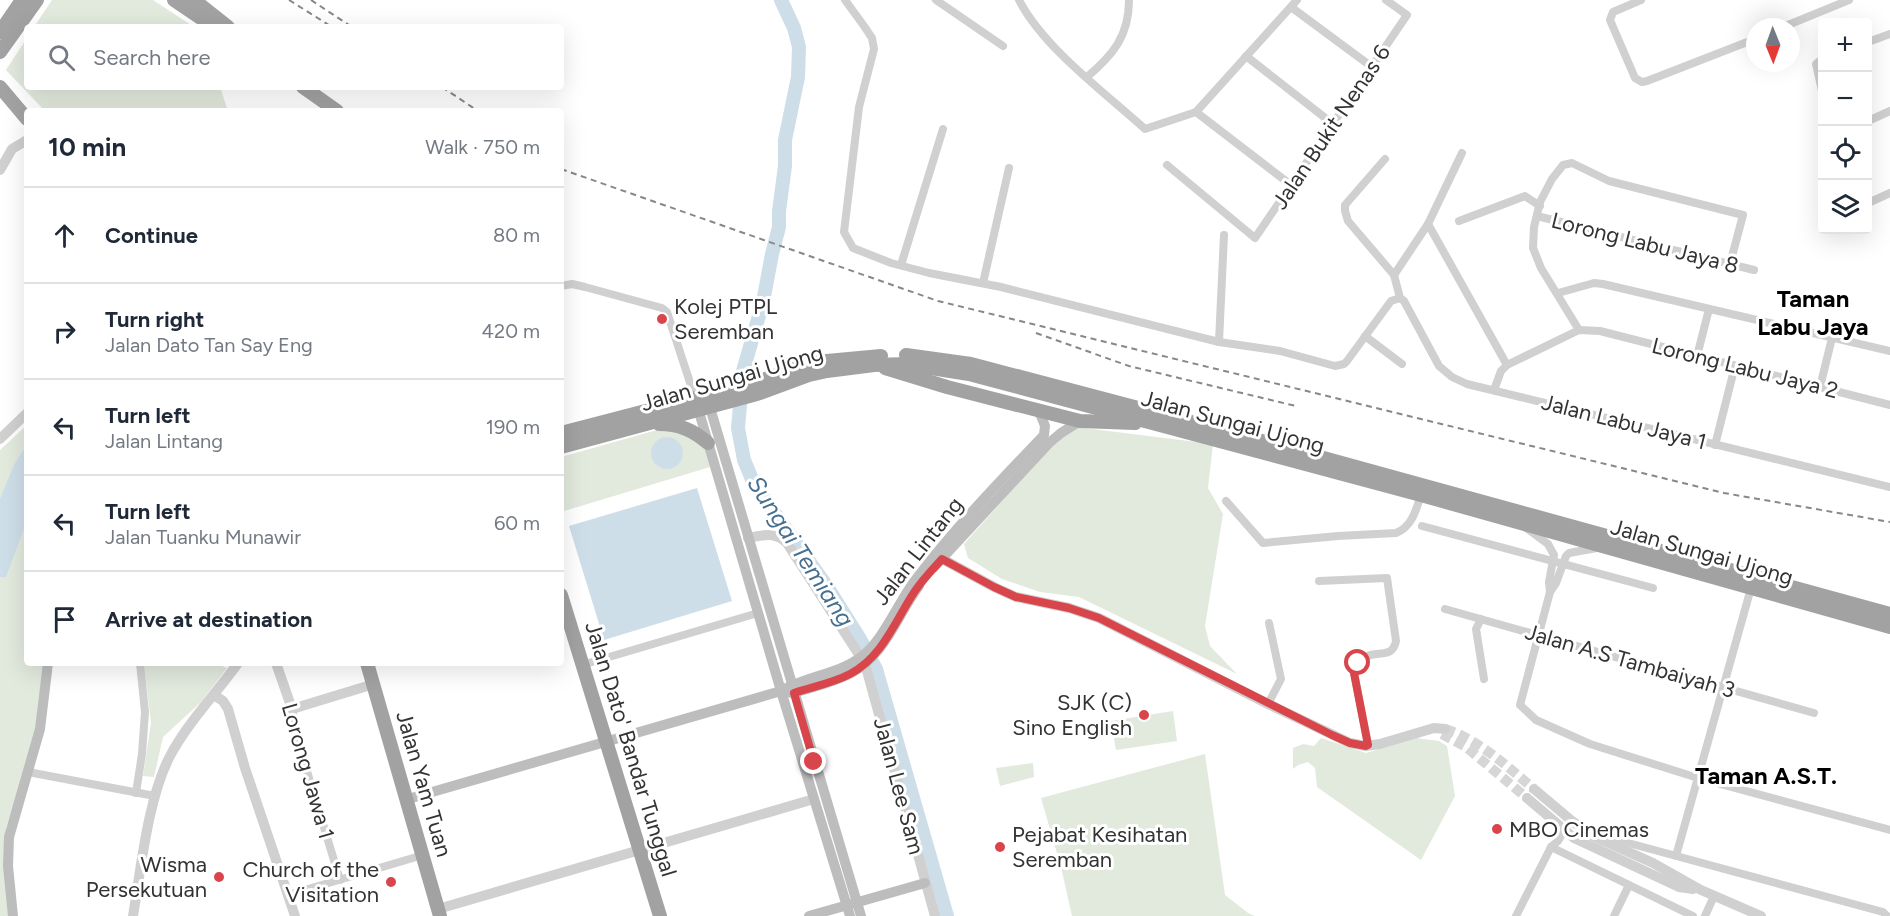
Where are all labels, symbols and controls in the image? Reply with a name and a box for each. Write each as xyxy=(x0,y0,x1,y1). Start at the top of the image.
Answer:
north arrow xyxy=(1746,18,1800,72)
map controls xyxy=(1818,18,1872,234)
button: + xyxy=(1818,18,1872,72)
search box xyxy=(24,24,564,90)
street label: Jalan Bukit Nenas 6 xyxy=(1266,40,1396,214)
icon: search xyxy=(45,41,78,74)
text: Search here xyxy=(93,44,211,71)
button: − xyxy=(1818,72,1872,126)
button: locate xyxy=(1818,126,1872,180)
text: 10 min xyxy=(48,131,126,163)
text: Walk · 750 m xyxy=(425,135,540,159)
button: layers xyxy=(1818,180,1872,234)
street label: Lorong Labu Jaya 8 xyxy=(1549,207,1741,279)
icon: ahead xyxy=(48,219,81,252)
text: Continue xyxy=(105,222,198,249)
text: 80 m xyxy=(493,223,540,247)
district label: Taman Labu Jaya xyxy=(1757,284,1869,341)
place label: Kolej PTPL Seremban xyxy=(674,293,778,345)
text: Turn right xyxy=(105,306,204,333)
marker: Kolej PTPL Seremban xyxy=(655,312,669,326)
icon: right xyxy=(48,315,81,348)
text: 420 m xyxy=(482,319,540,343)
street label: Lorong Labu Jaya 2 xyxy=(1649,332,1841,404)
text: Jalan Dato Tan Say Eng xyxy=(105,333,313,357)
street label: Jalan Sungai Ujong xyxy=(638,339,826,417)
street label: Jalan Sungai Ujong xyxy=(1138,385,1328,459)
street label: Jalan Labu Jaya 1 xyxy=(1539,388,1709,456)
text: Turn left xyxy=(105,402,191,429)
icon: left xyxy=(48,411,81,444)
text: 190 m xyxy=(486,415,540,439)
text: Jalan Lintang xyxy=(105,429,223,453)
water label: Sungai Temiang xyxy=(742,470,860,632)
street label: Jalan Lintang xyxy=(867,492,969,610)
text: Turn left xyxy=(105,498,191,525)
icon: left xyxy=(48,507,81,540)
text: 60 m xyxy=(494,511,540,535)
street label: Jalan Sungai Ujong xyxy=(1608,513,1796,591)
text: Jalan Tuanku Munawir xyxy=(105,525,301,549)
icon: arrive xyxy=(48,603,81,636)
text: Arrive at destination xyxy=(105,606,313,633)
street label: Jalan Dato' Bandar Tunggal xyxy=(579,618,683,880)
street label: Jalan A.S Tambaiyah 3 xyxy=(1522,618,1738,704)
route start xyxy=(1344,649,1370,675)
place label: SJK (C) Sino English xyxy=(1012,689,1132,741)
street label: Lorong Jawa 1 xyxy=(276,700,340,842)
street label: Jalan Yam Tuan xyxy=(390,708,458,860)
marker: SJK (C) Sino English xyxy=(1137,708,1151,722)
street label: Jalan Lee Sam xyxy=(868,715,930,857)
route end xyxy=(800,748,826,774)
district label: Taman A.S.T. xyxy=(1695,761,1837,790)
place label: MBO Cinemas xyxy=(1509,816,1649,843)
place label: Pejabat Kesihatan Seremban xyxy=(1012,821,1187,873)
marker: MBO Cinemas xyxy=(1490,822,1504,836)
marker: Pejabat Kesihatan Seremban xyxy=(993,840,1007,854)
place label: Wisma Persekutuan xyxy=(86,851,207,903)
place label: Church of the Visitation xyxy=(243,856,379,908)
marker: Wisma Persekutuan xyxy=(212,870,226,884)
marker: Church of the Visitation xyxy=(384,875,398,889)

